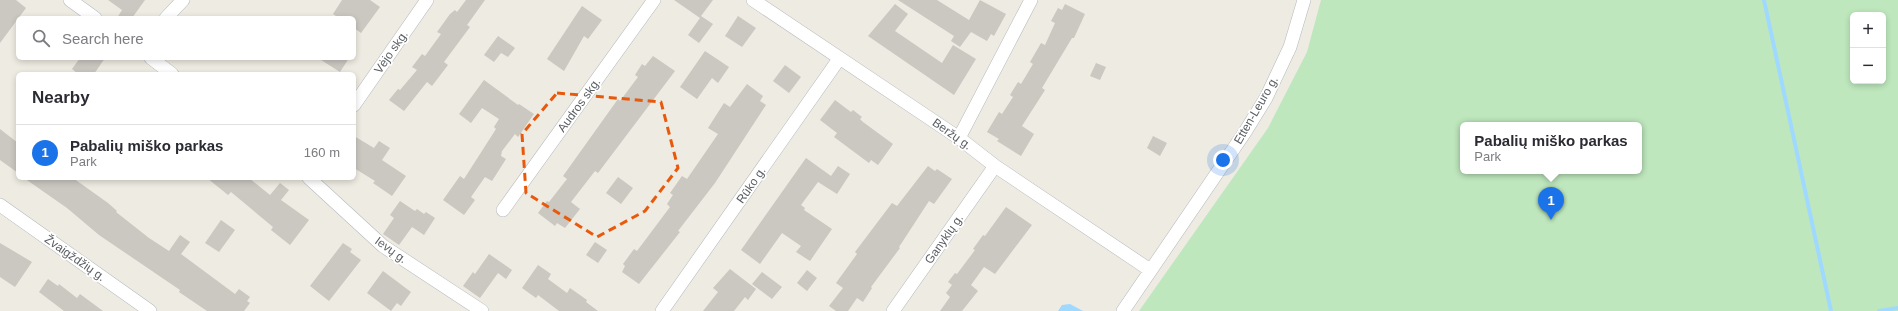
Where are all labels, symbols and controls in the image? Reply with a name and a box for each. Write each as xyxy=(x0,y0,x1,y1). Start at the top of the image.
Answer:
map controls xyxy=(1850,12,1886,84)
button: + xyxy=(1850,12,1886,48)
search box xyxy=(16,16,356,60)
icon: search xyxy=(30,27,52,49)
street label: Vėjo skg. xyxy=(371,28,411,76)
text: Search here xyxy=(62,30,144,47)
button: − xyxy=(1850,48,1886,84)
street label: Etten-Leuro g. xyxy=(1231,74,1281,146)
street label: Audros skg. xyxy=(555,75,603,135)
text: Nearby xyxy=(32,88,90,107)
street label: Beržų g. xyxy=(930,115,974,153)
popup xyxy=(1460,122,1642,174)
text: Pabalių miško parkas xyxy=(1474,132,1628,149)
text: Pabalių miško parkas xyxy=(70,137,223,154)
text: 1 xyxy=(41,145,49,160)
text: 160 m xyxy=(304,145,340,160)
text: Park xyxy=(1474,149,1501,164)
your location xyxy=(1213,150,1233,170)
text: Park xyxy=(70,154,97,169)
street label: Rūko g. xyxy=(733,164,769,206)
pin: 1 xyxy=(1538,187,1564,220)
street label: Ganyklų g. xyxy=(922,211,966,267)
street label: Žvaigždžių g. xyxy=(42,231,109,284)
street label: Ievų g. xyxy=(372,234,410,266)

